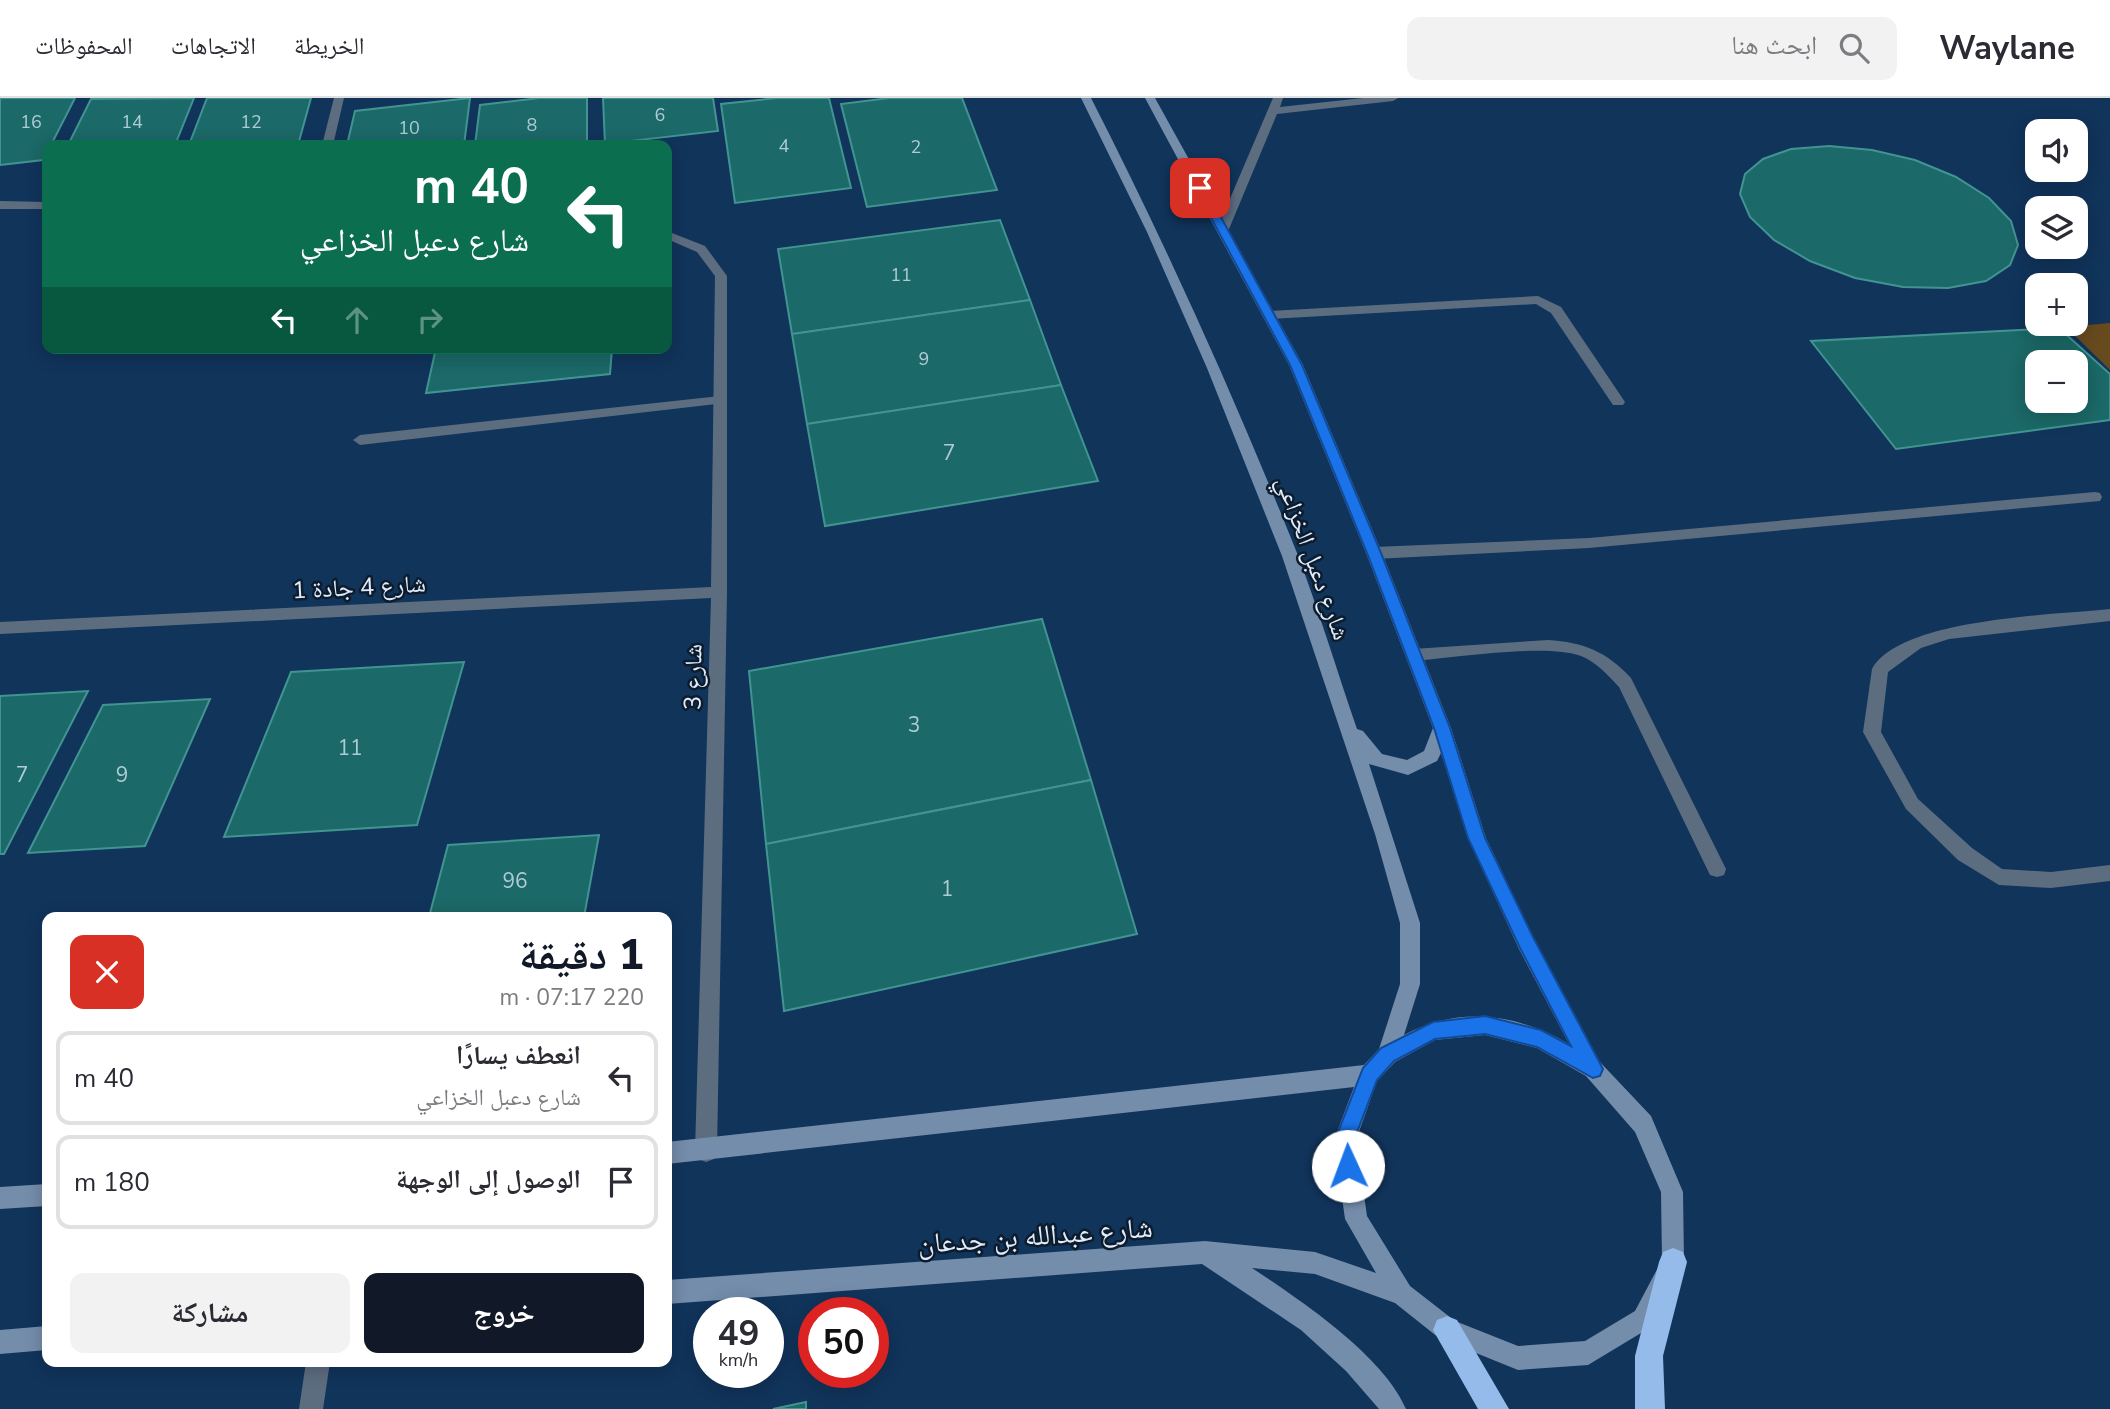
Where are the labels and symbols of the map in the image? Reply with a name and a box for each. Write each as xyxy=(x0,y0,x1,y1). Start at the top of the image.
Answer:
house number: 6 xyxy=(655,103,665,127)
house number: 16 xyxy=(20,110,42,134)
house number: 14 xyxy=(121,110,143,134)
house number: 12 xyxy=(240,110,262,134)
house number: 8 xyxy=(527,113,537,137)
house number: 10 xyxy=(398,116,420,140)
house number: 4 xyxy=(779,134,790,158)
house number: 2 xyxy=(911,135,921,159)
pin xyxy=(1170,158,1230,218)
house number: 11 xyxy=(890,263,912,287)
house number: 9 xyxy=(919,347,929,371)
house number: 7 xyxy=(943,439,955,467)
street label: شارع دعبل الخزاعي xyxy=(1266,472,1357,645)
street label: شارع 4 جادة 1 xyxy=(291,568,427,606)
street label: شارع 3 xyxy=(676,644,710,710)
house number: 3 xyxy=(908,711,920,739)
house number: 11 xyxy=(337,734,363,762)
house number: 7 xyxy=(16,761,28,789)
house number: 9 xyxy=(116,761,128,789)
house number: 96 xyxy=(502,867,528,895)
house number: 1 xyxy=(941,875,953,903)
position arrow xyxy=(1311,1129,1385,1203)
street label: شارع عبدالله بن جدعان xyxy=(916,1209,1154,1263)
speed limit sign: 50 xyxy=(798,1297,889,1388)

